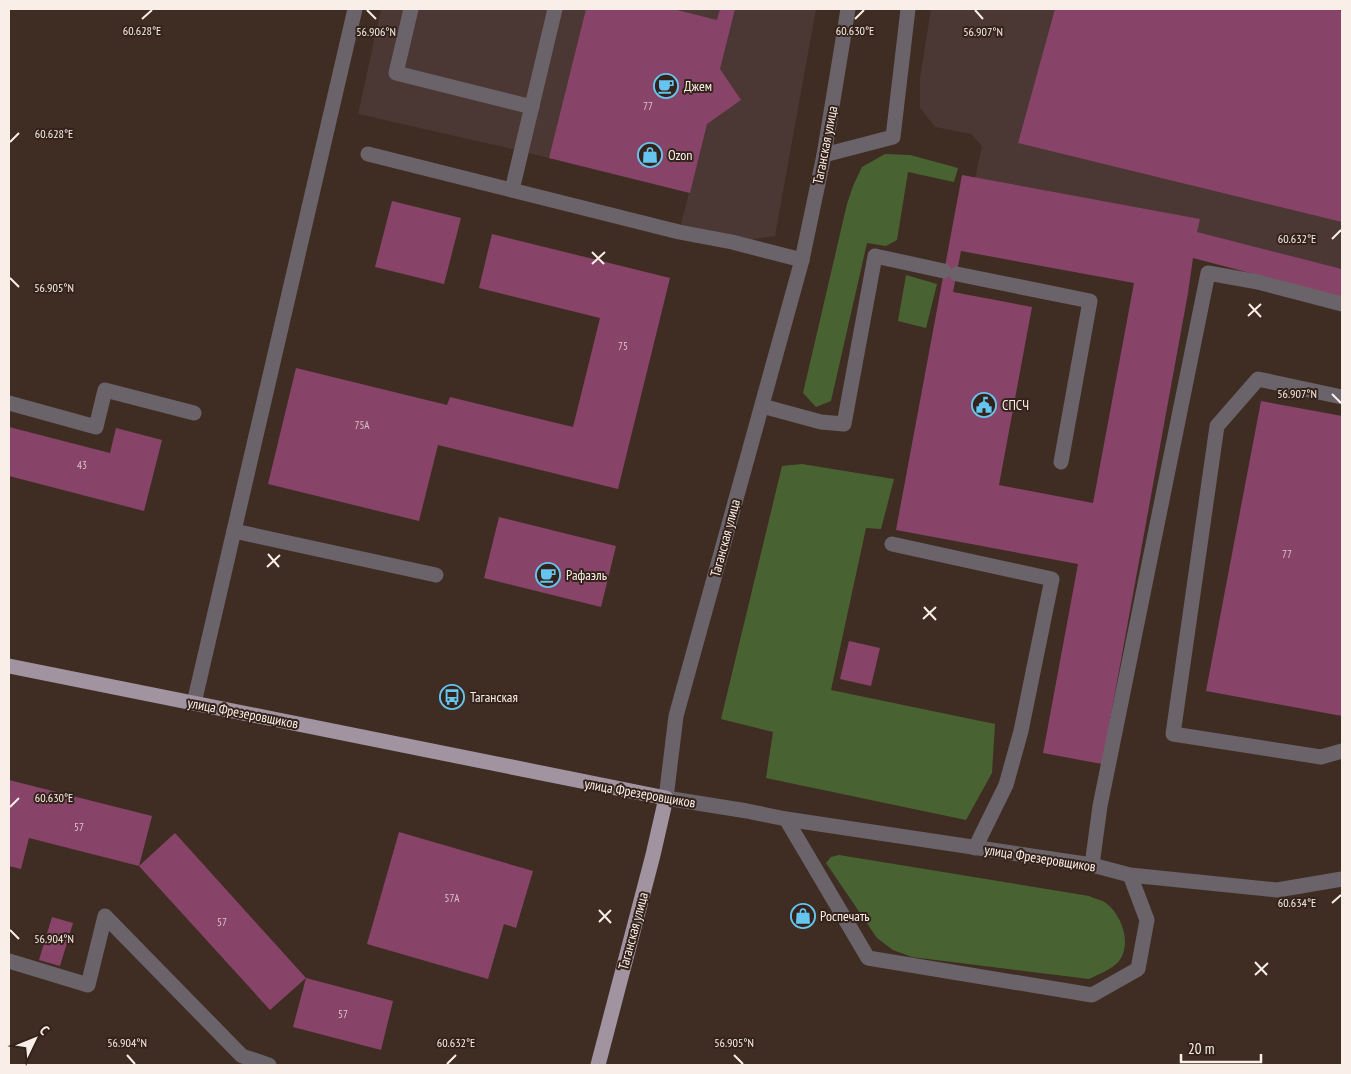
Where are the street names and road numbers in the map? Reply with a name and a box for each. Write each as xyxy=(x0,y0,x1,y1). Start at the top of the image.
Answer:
street label: Таганская улица xyxy=(809,104,841,186)
street label: Таганская улица xyxy=(706,497,744,579)
street label: улица Фрезеровщиков xyxy=(186,693,300,733)
street label: улица Фрезеровщиков xyxy=(583,774,697,812)
street label: улица Фрезеровщиков xyxy=(983,840,1097,876)
street label: Таганская улица xyxy=(614,890,652,972)

